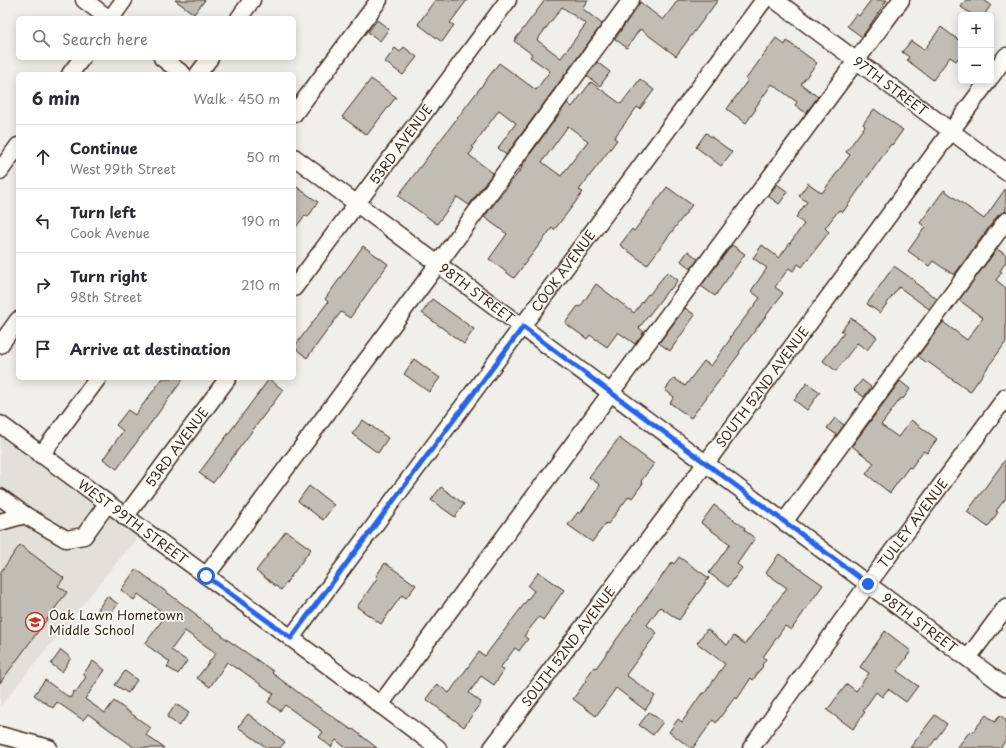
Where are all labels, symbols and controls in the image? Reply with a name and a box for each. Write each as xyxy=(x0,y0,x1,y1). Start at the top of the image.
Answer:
map controls xyxy=(958,12,994,84)
button: + xyxy=(958,12,994,48)
search box xyxy=(16,16,296,60)
icon: search xyxy=(30,27,52,49)
text: Search here xyxy=(62,27,148,50)
button: − xyxy=(958,48,994,84)
street label: 97TH STREET xyxy=(850,51,932,120)
text: 6 min xyxy=(32,85,80,111)
text: Walk · 450 m xyxy=(194,89,280,108)
street label: 53RD AVENUE xyxy=(364,100,436,188)
text: Continue xyxy=(70,136,138,159)
icon: ahead xyxy=(32,146,54,168)
text: 50 m xyxy=(246,147,280,166)
text: West 99th Street xyxy=(70,159,176,178)
text: Turn left xyxy=(70,200,136,223)
icon: left xyxy=(32,210,54,232)
text: 190 m xyxy=(241,211,280,230)
text: Cook Avenue xyxy=(70,223,150,242)
street label: COOK AVENUE xyxy=(526,226,599,315)
street label: 98TH STREET xyxy=(435,258,519,327)
text: Turn right xyxy=(70,264,147,287)
icon: right xyxy=(32,274,54,296)
text: 210 m xyxy=(241,275,280,294)
text: 98th Street xyxy=(70,287,142,306)
street label: SOUTH 52ND AVENUE xyxy=(711,322,813,451)
text: Arrive at destination xyxy=(70,337,231,360)
icon: arrive xyxy=(32,338,54,360)
street label: 53RD AVENUE xyxy=(140,403,212,491)
street label: WEST 99TH STREET xyxy=(74,474,192,568)
street label: TULLEY AVENUE xyxy=(873,474,952,572)
route start xyxy=(197,567,215,585)
route end xyxy=(859,575,877,593)
street label: SOUTH 52ND AVENUE xyxy=(516,582,619,710)
street label: 98TH STREET xyxy=(878,588,962,657)
place label: Oak Lawn Hometown Middle School xyxy=(49,605,184,639)
school or university icon: Oak Lawn Hometown Middle School xyxy=(24,611,46,633)

